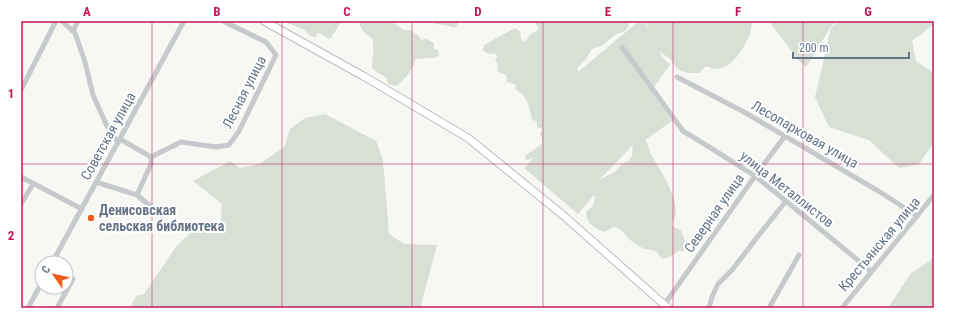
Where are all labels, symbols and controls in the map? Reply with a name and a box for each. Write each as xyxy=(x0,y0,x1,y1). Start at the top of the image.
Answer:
text: A xyxy=(83,4,91,19)
text: B xyxy=(213,4,221,19)
text: C xyxy=(343,4,351,19)
text: D xyxy=(474,4,482,19)
text: E xyxy=(605,4,612,19)
text: F xyxy=(735,4,741,19)
text: G xyxy=(864,4,872,19)
scale bar xyxy=(793,34,909,60)
text: 200 m xyxy=(799,41,829,55)
street label: Лесная улица xyxy=(219,53,269,131)
text: 1 xyxy=(8,86,14,101)
street label: Советская улица xyxy=(77,89,139,183)
street label: Лесопарковая улица xyxy=(749,97,861,171)
street label: улица Металлистов xyxy=(737,148,837,230)
street label: Северная улица xyxy=(681,170,747,256)
street label: Крестьянская улица xyxy=(835,194,923,294)
place label: Денисовская сельская библиотека xyxy=(99,202,225,234)
marker: Денисовская сельская библиотека xyxy=(86,213,96,223)
text: 2 xyxy=(8,228,15,243)
north arrow xyxy=(34,255,74,295)
text: С xyxy=(39,263,53,276)

